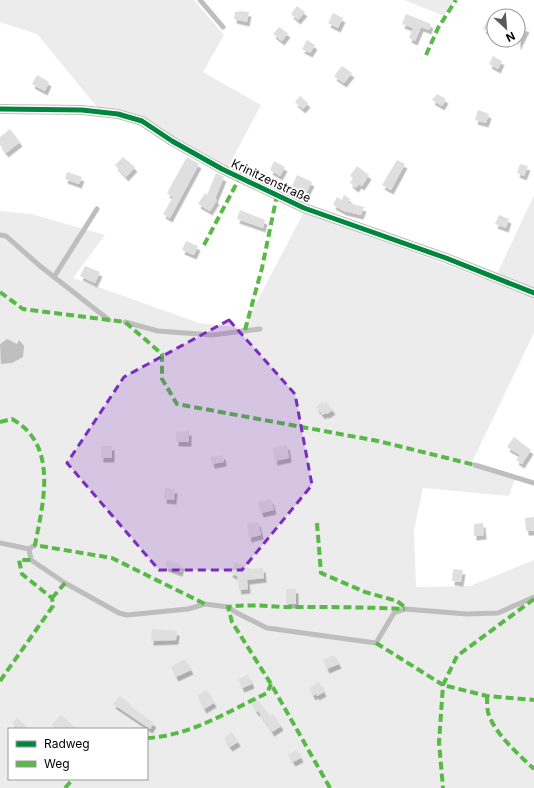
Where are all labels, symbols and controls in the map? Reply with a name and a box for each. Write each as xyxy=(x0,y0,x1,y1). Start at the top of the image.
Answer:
north arrow xyxy=(486,8,526,48)
text: N xyxy=(504,29,517,45)
street label: Krinitzenstraße xyxy=(229,156,313,206)
legend xyxy=(8,728,148,780)
text: Radweg xyxy=(44,736,90,751)
text: Weg xyxy=(44,756,70,771)

